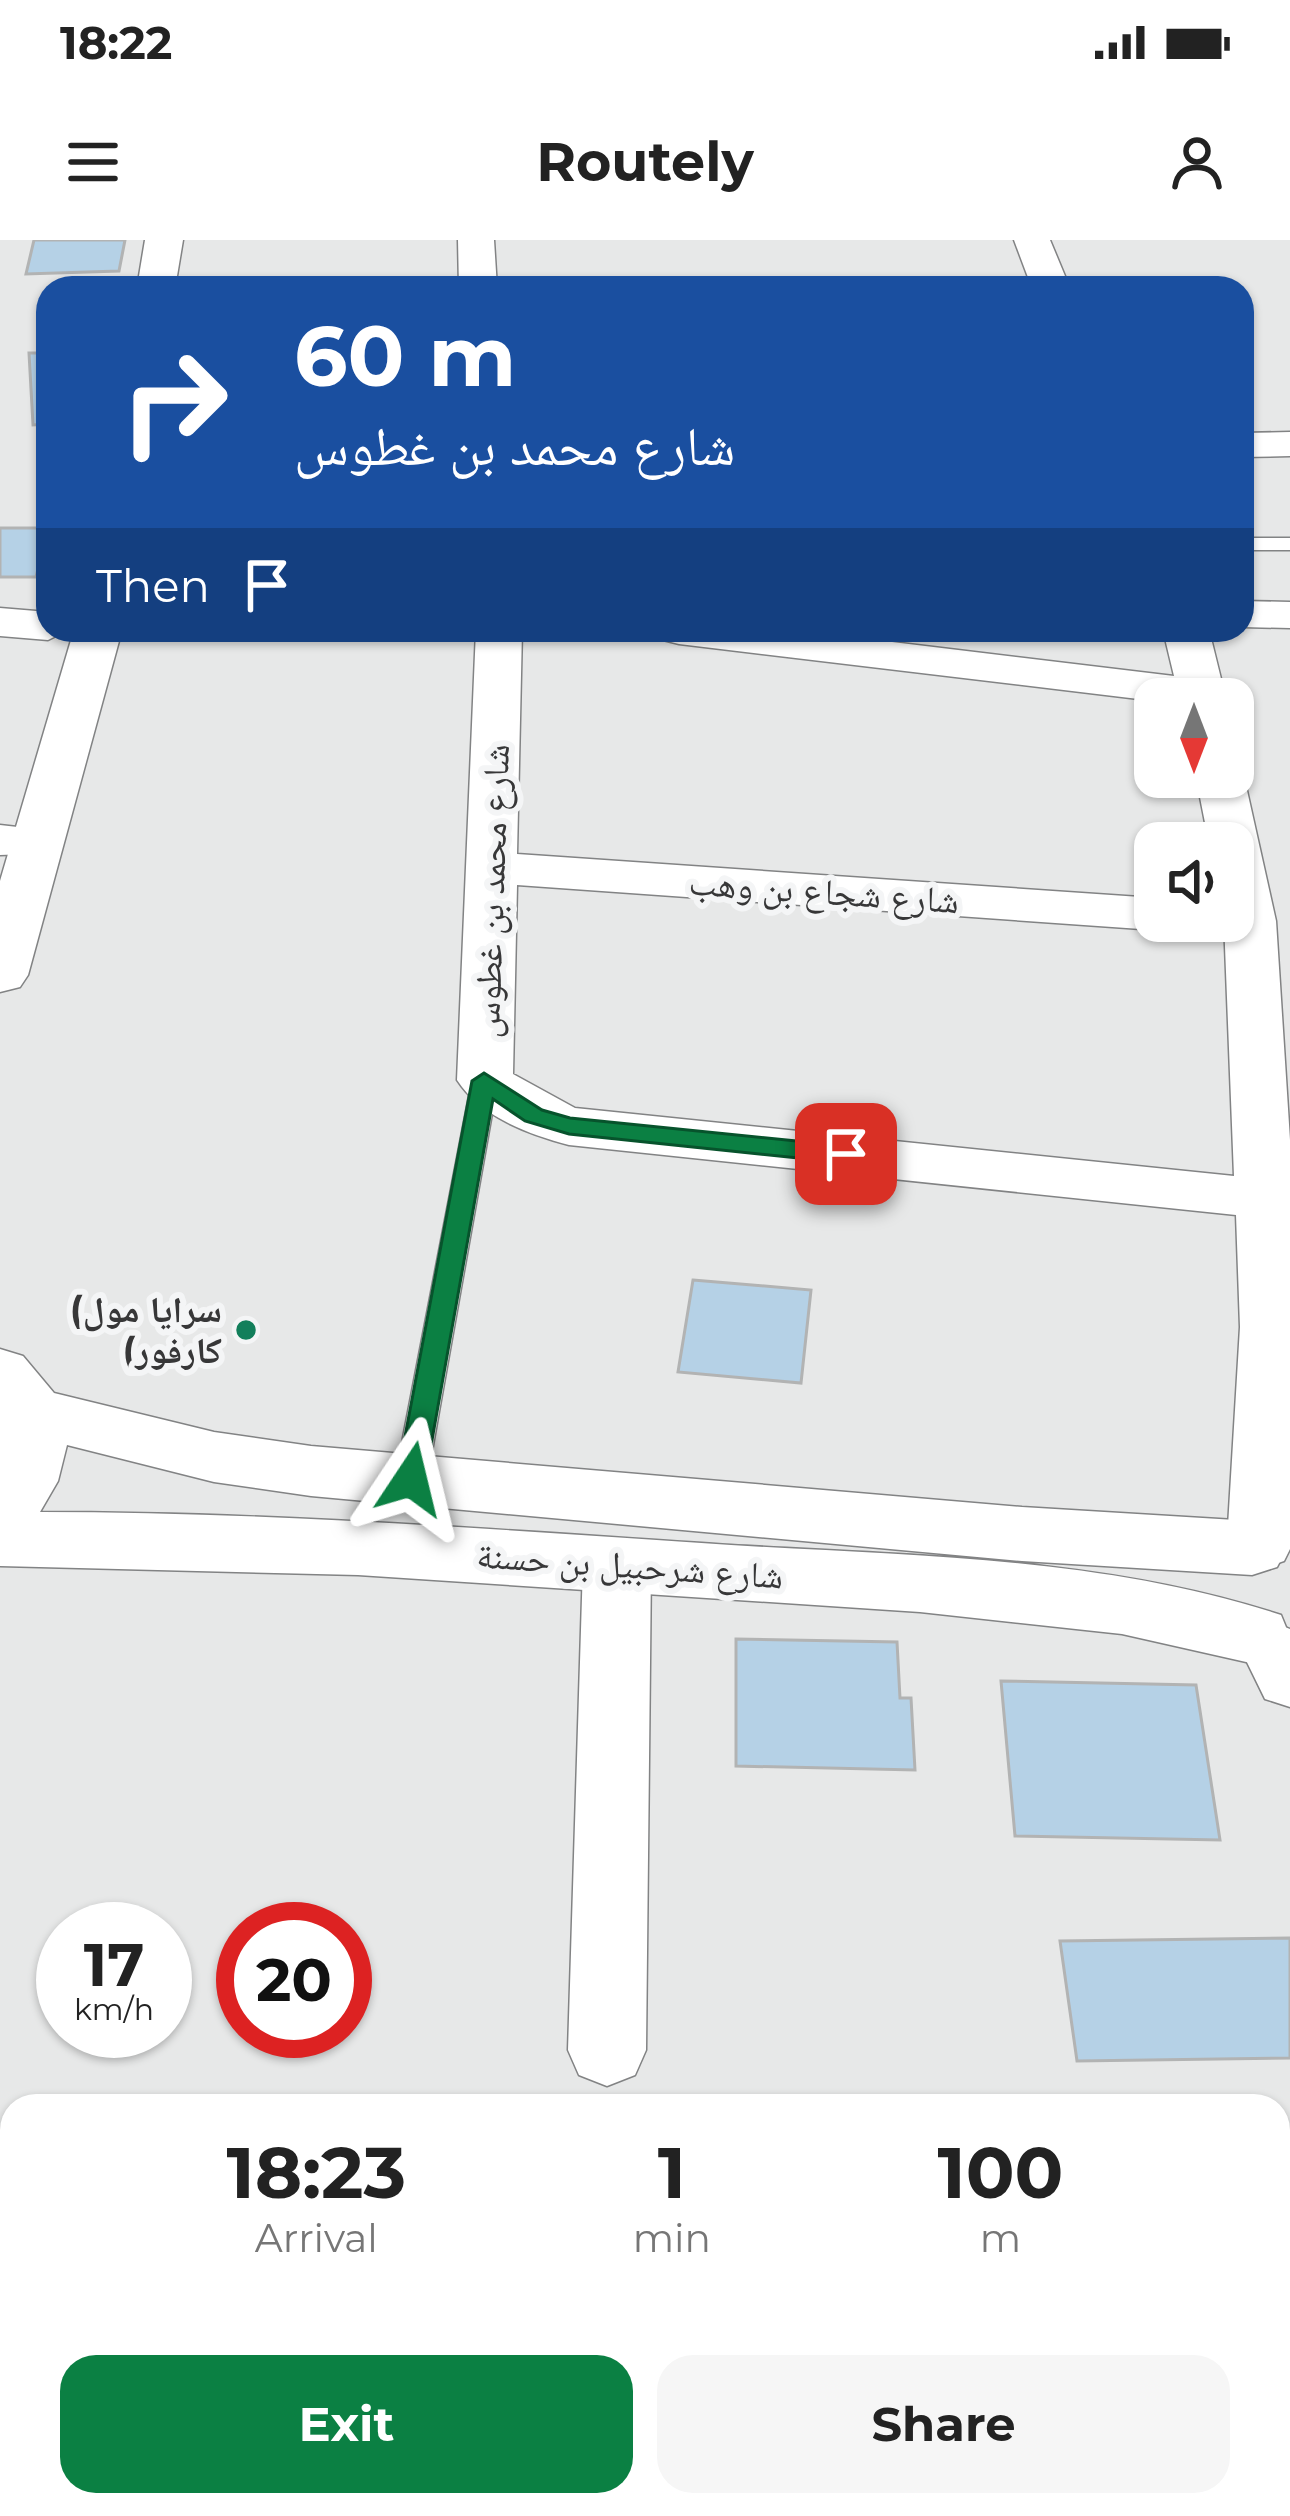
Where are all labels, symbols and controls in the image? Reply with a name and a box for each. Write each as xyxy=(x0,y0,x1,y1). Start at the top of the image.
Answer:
text: 18:22 xyxy=(60,15,172,70)
icon: menu xyxy=(60,129,126,195)
text: Routely xyxy=(536,129,754,195)
icon: person xyxy=(1164,129,1230,195)
text: 60 m xyxy=(294,305,516,407)
icon: right xyxy=(96,324,252,480)
text: شارع محمد بن غطوس xyxy=(294,413,735,479)
icon: arrive xyxy=(234,552,300,618)
text: Then xyxy=(96,558,210,613)
north arrow xyxy=(1134,678,1254,798)
map controls xyxy=(1134,678,1254,942)
street label: شارع محمد بن غطوس xyxy=(464,743,519,1039)
button: sound xyxy=(1134,822,1254,942)
street label: شارع شجاع بن وهب xyxy=(687,860,961,923)
pin xyxy=(795,1103,897,1205)
icon: arrive xyxy=(813,1121,879,1187)
place label: (سرايا مول (كارفور xyxy=(70,1287,222,1372)
marker: (سرايا مول (كارفور xyxy=(233,1317,259,1343)
position arrow xyxy=(348,1416,474,1542)
street label: شارع شرحبيل بن حسنة xyxy=(475,1532,785,1599)
speed limit sign: 20 xyxy=(216,1902,372,2058)
text: 17 xyxy=(84,1928,144,2001)
text: km/h xyxy=(74,1991,154,2028)
text: 18:23 xyxy=(227,2128,406,2216)
text: 1 xyxy=(658,2128,686,2216)
text: 100 xyxy=(937,2128,1063,2216)
text: Arrival xyxy=(255,2214,378,2262)
text: min xyxy=(633,2214,711,2262)
text: m xyxy=(980,2214,1021,2262)
button: Exit xyxy=(60,2355,633,2493)
button: Share xyxy=(657,2355,1230,2493)

